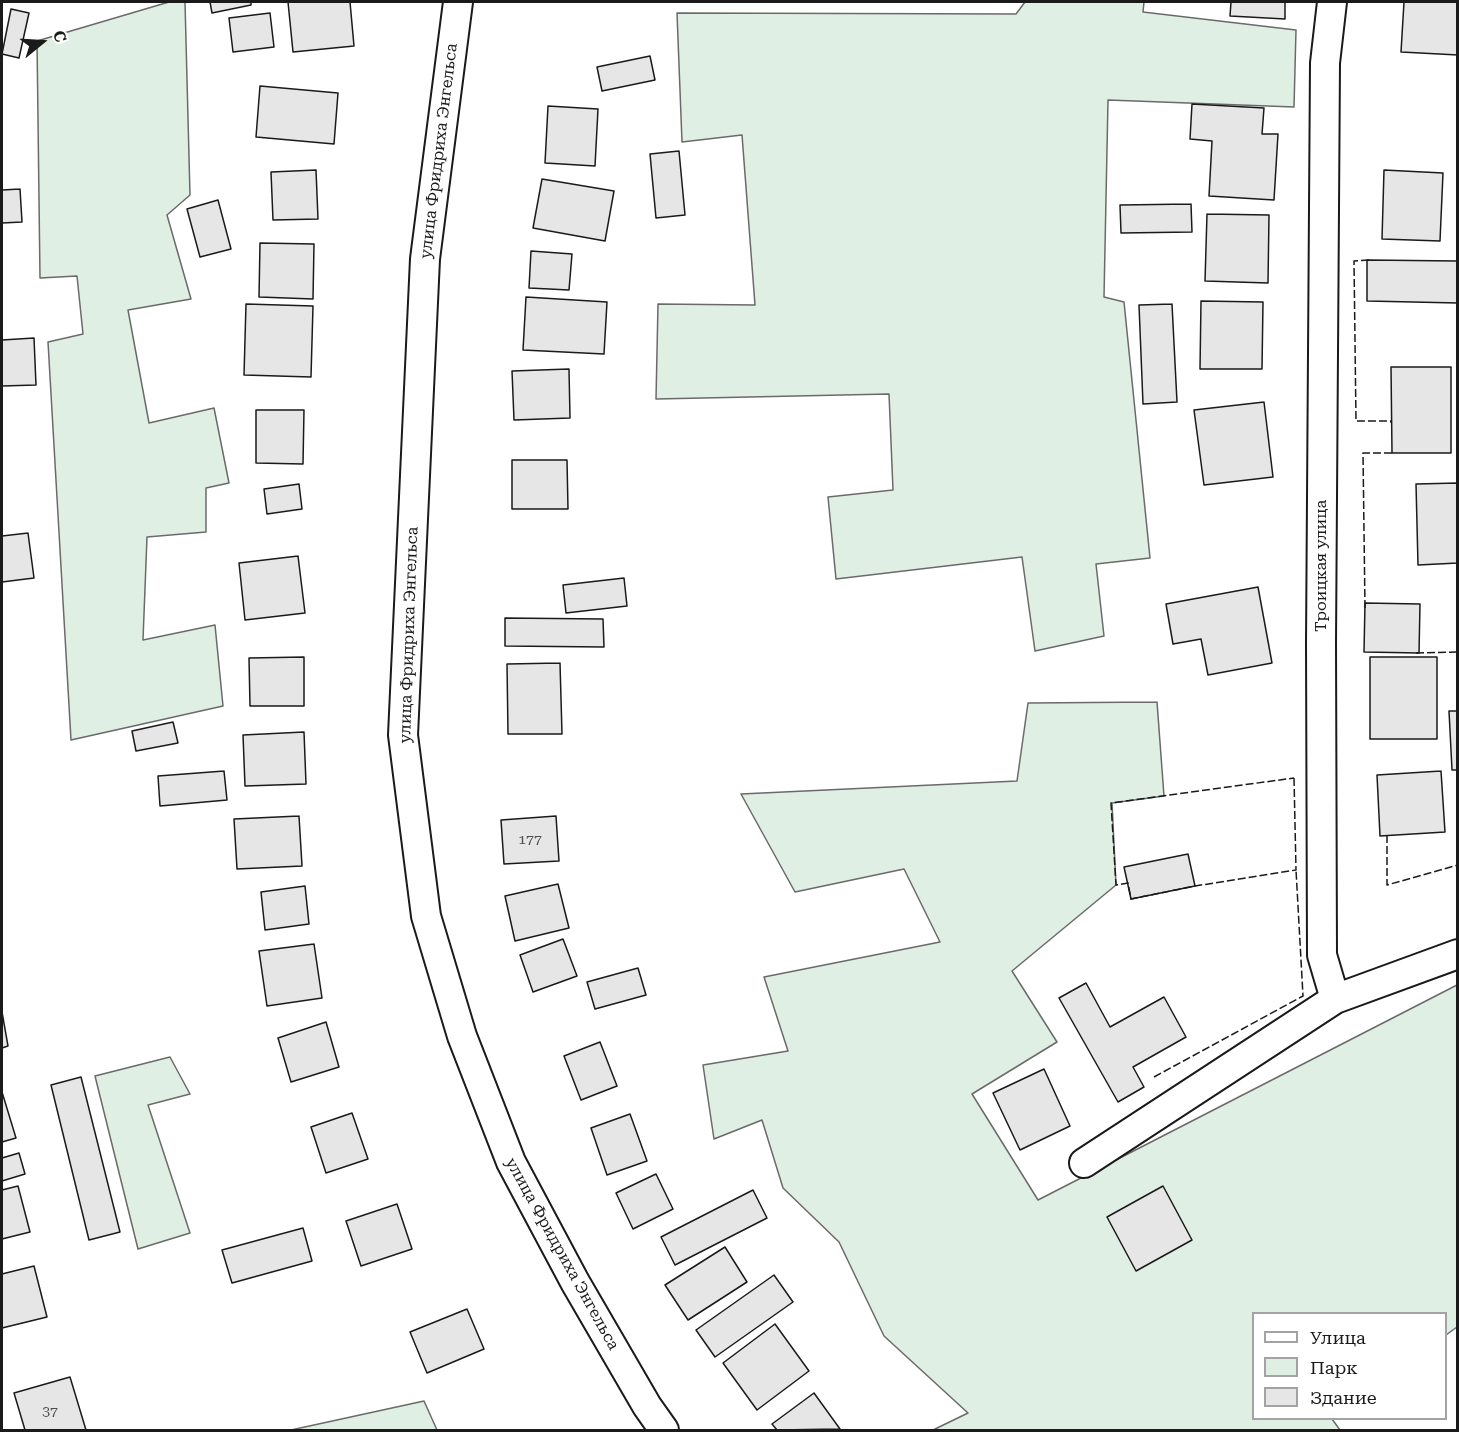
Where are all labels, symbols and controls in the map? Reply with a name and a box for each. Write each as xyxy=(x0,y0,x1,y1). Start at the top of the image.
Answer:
north arrow xyxy=(12,12,72,72)
text: С xyxy=(49,28,70,45)
street label: улица Фридриха Энгельса xyxy=(416,42,462,260)
street label: Троицкая улица xyxy=(1311,500,1331,632)
street label: улица Фридриха Энгельса xyxy=(396,526,422,744)
house number: 177 xyxy=(518,832,542,848)
street label: улица Фридриха Энгельса xyxy=(501,1155,623,1353)
legend xyxy=(1252,1312,1447,1420)
text: Улица xyxy=(1310,1327,1366,1348)
text: Парк xyxy=(1310,1357,1358,1378)
text: Здание xyxy=(1310,1387,1377,1408)
house number: 37 xyxy=(42,1404,58,1420)

